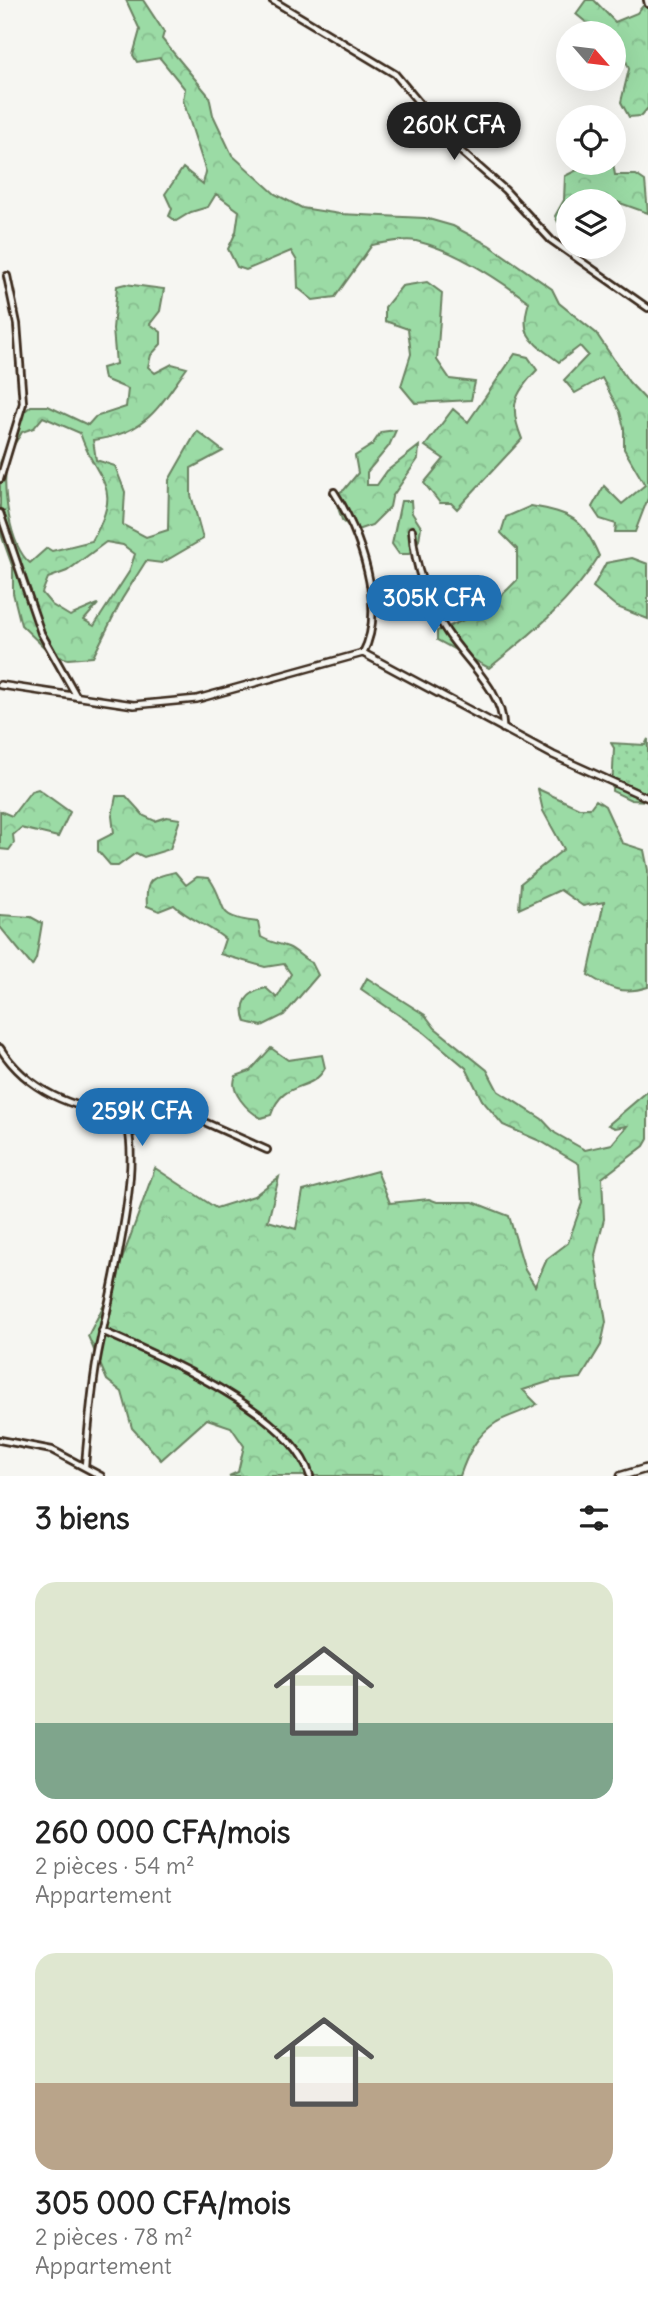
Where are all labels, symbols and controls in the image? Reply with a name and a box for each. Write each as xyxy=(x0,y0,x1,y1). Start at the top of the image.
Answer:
north arrow xyxy=(556,21,626,91)
map controls xyxy=(556,21,626,259)
pin: 260K CFA xyxy=(382,102,526,162)
button: locate xyxy=(556,105,626,175)
text: 260K CFA xyxy=(403,110,505,139)
button: layers xyxy=(556,189,626,259)
pin: 305K CFA xyxy=(362,576,506,635)
text: 305K CFA xyxy=(383,583,485,612)
pin: 259K CFA xyxy=(70,1088,214,1148)
text: 259K CFA xyxy=(92,1096,192,1125)
text: 3 biens xyxy=(35,1499,130,1537)
icon: filters xyxy=(575,1499,613,1537)
icon: home xyxy=(261,1628,387,1754)
text: 260 000 CFA/mois xyxy=(35,1813,290,1851)
text: 2 pièces · 54 m² xyxy=(35,1851,195,1880)
text: Appartement xyxy=(35,1880,172,1909)
icon: home xyxy=(261,1999,387,2125)
text: 305 000 CFA/mois xyxy=(35,2184,291,2222)
text: 2 pièces · 78 m² xyxy=(35,2222,193,2251)
text: Appartement xyxy=(35,2251,172,2280)

